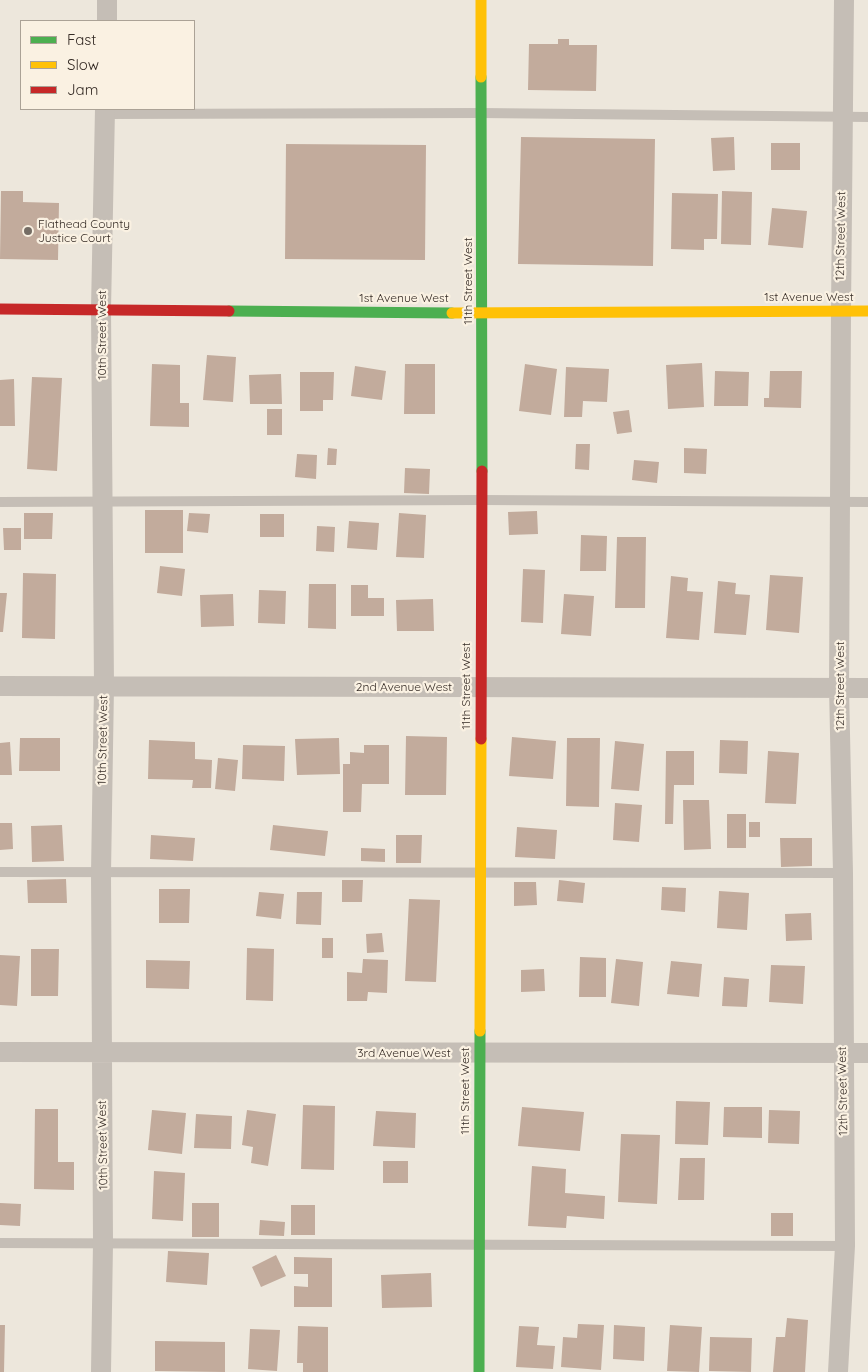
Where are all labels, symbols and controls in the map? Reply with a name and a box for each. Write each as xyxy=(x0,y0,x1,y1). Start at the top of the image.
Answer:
legend xyxy=(20,20,195,110)
text: Fast xyxy=(67,30,96,49)
text: Slow xyxy=(67,55,99,74)
text: Jam xyxy=(67,80,98,99)
street label: 12th Street West xyxy=(833,191,849,281)
place label: Flathead County Justice Court xyxy=(38,217,130,245)
marker: Flathead County Justice Court xyxy=(22,225,34,237)
street label: 11th Street West xyxy=(461,238,475,324)
street label: 10th Street West xyxy=(95,290,109,380)
street label: 1st Avenue West xyxy=(764,290,854,304)
street label: 1st Avenue West xyxy=(359,291,449,305)
street label: 12th Street West xyxy=(833,641,847,731)
street label: 11th Street West xyxy=(459,643,473,729)
street label: 2nd Avenue West xyxy=(356,680,452,694)
street label: 10th Street West xyxy=(95,695,111,785)
street label: 3rd Avenue West xyxy=(357,1046,451,1060)
street label: 12th Street West xyxy=(835,1046,851,1136)
street label: 11th Street West xyxy=(458,1048,472,1134)
street label: 10th Street West xyxy=(95,1100,111,1190)

